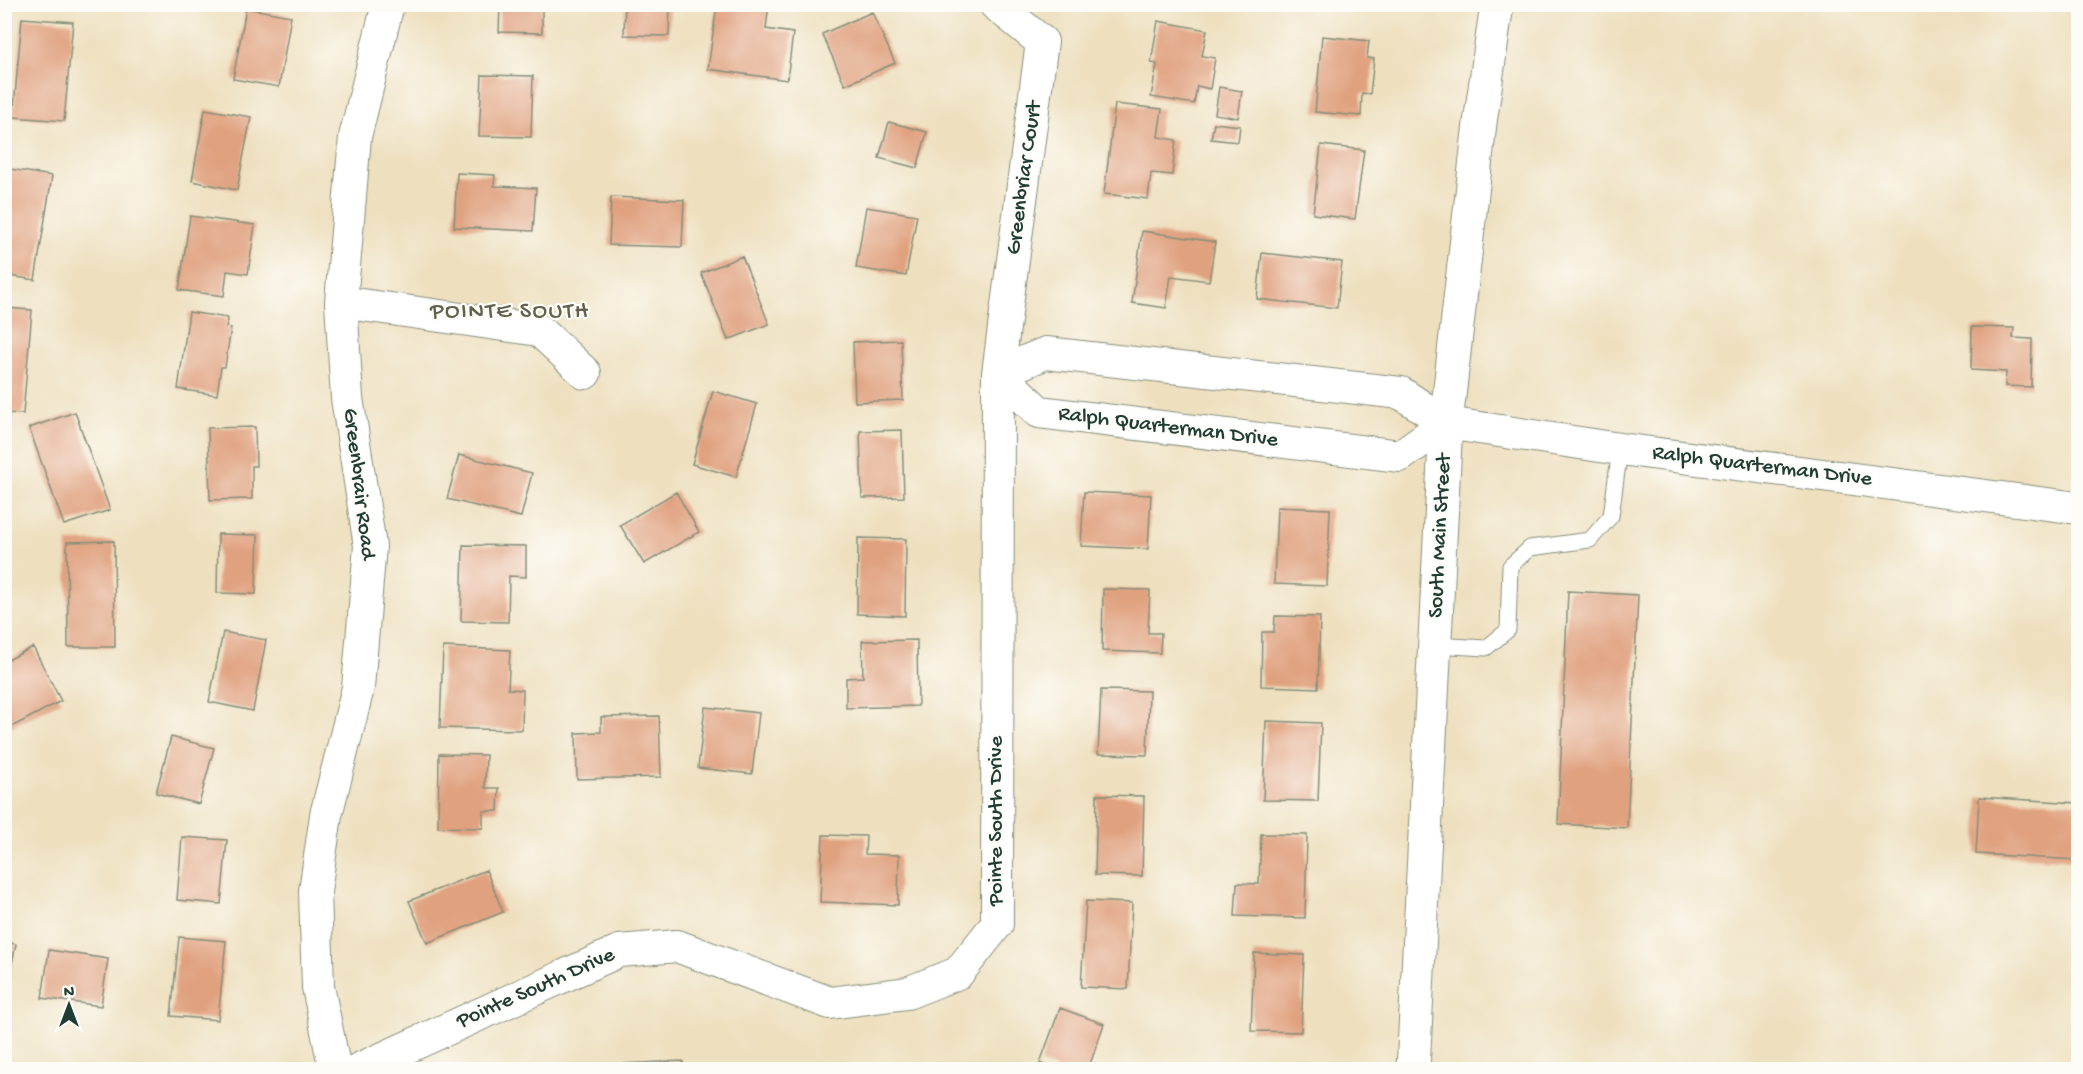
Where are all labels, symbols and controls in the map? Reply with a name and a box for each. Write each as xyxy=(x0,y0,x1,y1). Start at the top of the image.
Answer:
street label: Greenbriar Court xyxy=(1001,98,1049,256)
district label: POINTE SOUTH xyxy=(429,298,590,327)
street label: Ralph Quarterman Drive xyxy=(1057,402,1280,454)
street label: Greenbrair Road xyxy=(336,407,380,563)
street label: Ralph Quarterman Drive xyxy=(1651,441,1874,493)
street label: South Main Street xyxy=(1424,451,1458,619)
street label: Pointe South Drive xyxy=(984,735,1010,907)
street label: Pointe South Drive xyxy=(452,942,620,1036)
north arrow xyxy=(39,975,99,1035)
text: N xyxy=(64,984,75,1003)

